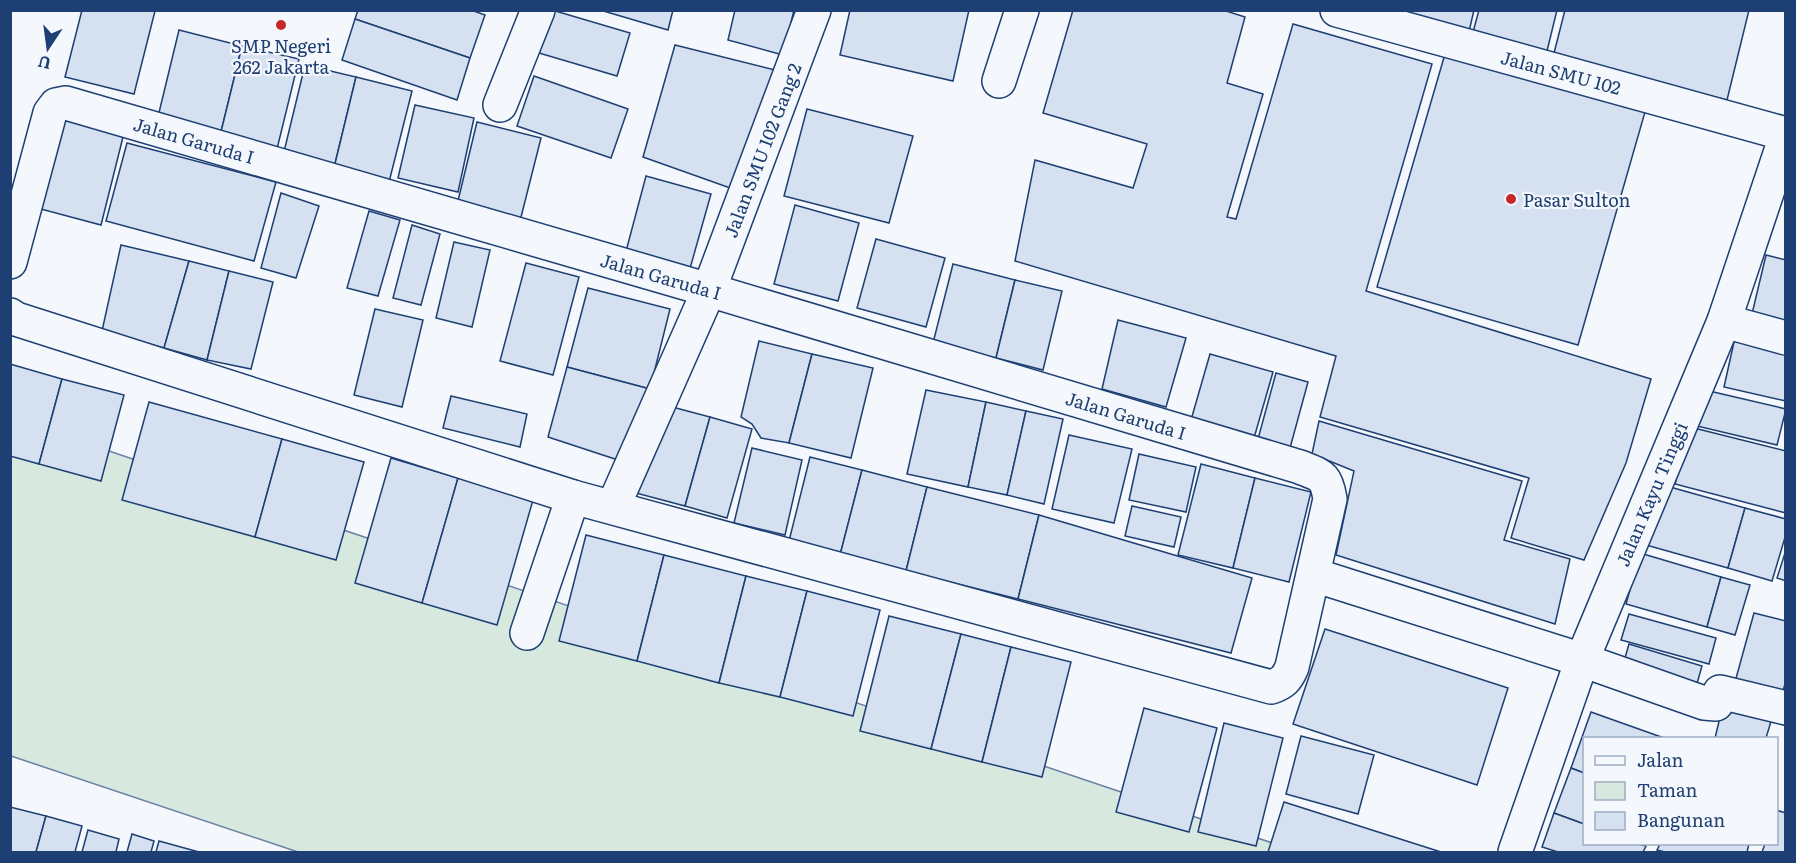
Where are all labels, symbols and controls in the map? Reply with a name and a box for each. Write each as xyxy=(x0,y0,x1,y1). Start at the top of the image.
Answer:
north arrow xyxy=(18,18,78,78)
marker: SMP Negeri 262 Jakarta xyxy=(274,18,288,32)
place label: SMP Negeri 262 Jakarta xyxy=(231,32,331,80)
street label: Jalan SMU 102 xyxy=(1498,43,1624,101)
text: U xyxy=(35,50,53,77)
street label: Jalan SMU 102 Gang 2 xyxy=(716,59,808,241)
street label: Jalan Garuda I xyxy=(130,110,258,170)
place label: Pasar Sulton xyxy=(1523,186,1631,213)
marker: Pasar Sulton xyxy=(1504,192,1518,206)
street label: Jalan Garuda I xyxy=(597,246,725,306)
street label: Jalan Garuda I xyxy=(1062,384,1190,446)
street label: Jalan Kayu Tinggi xyxy=(1608,418,1694,570)
legend xyxy=(1583,737,1778,845)
text: Jalan xyxy=(1637,746,1684,773)
text: Taman xyxy=(1637,776,1698,803)
text: Bangunan xyxy=(1637,806,1725,833)

